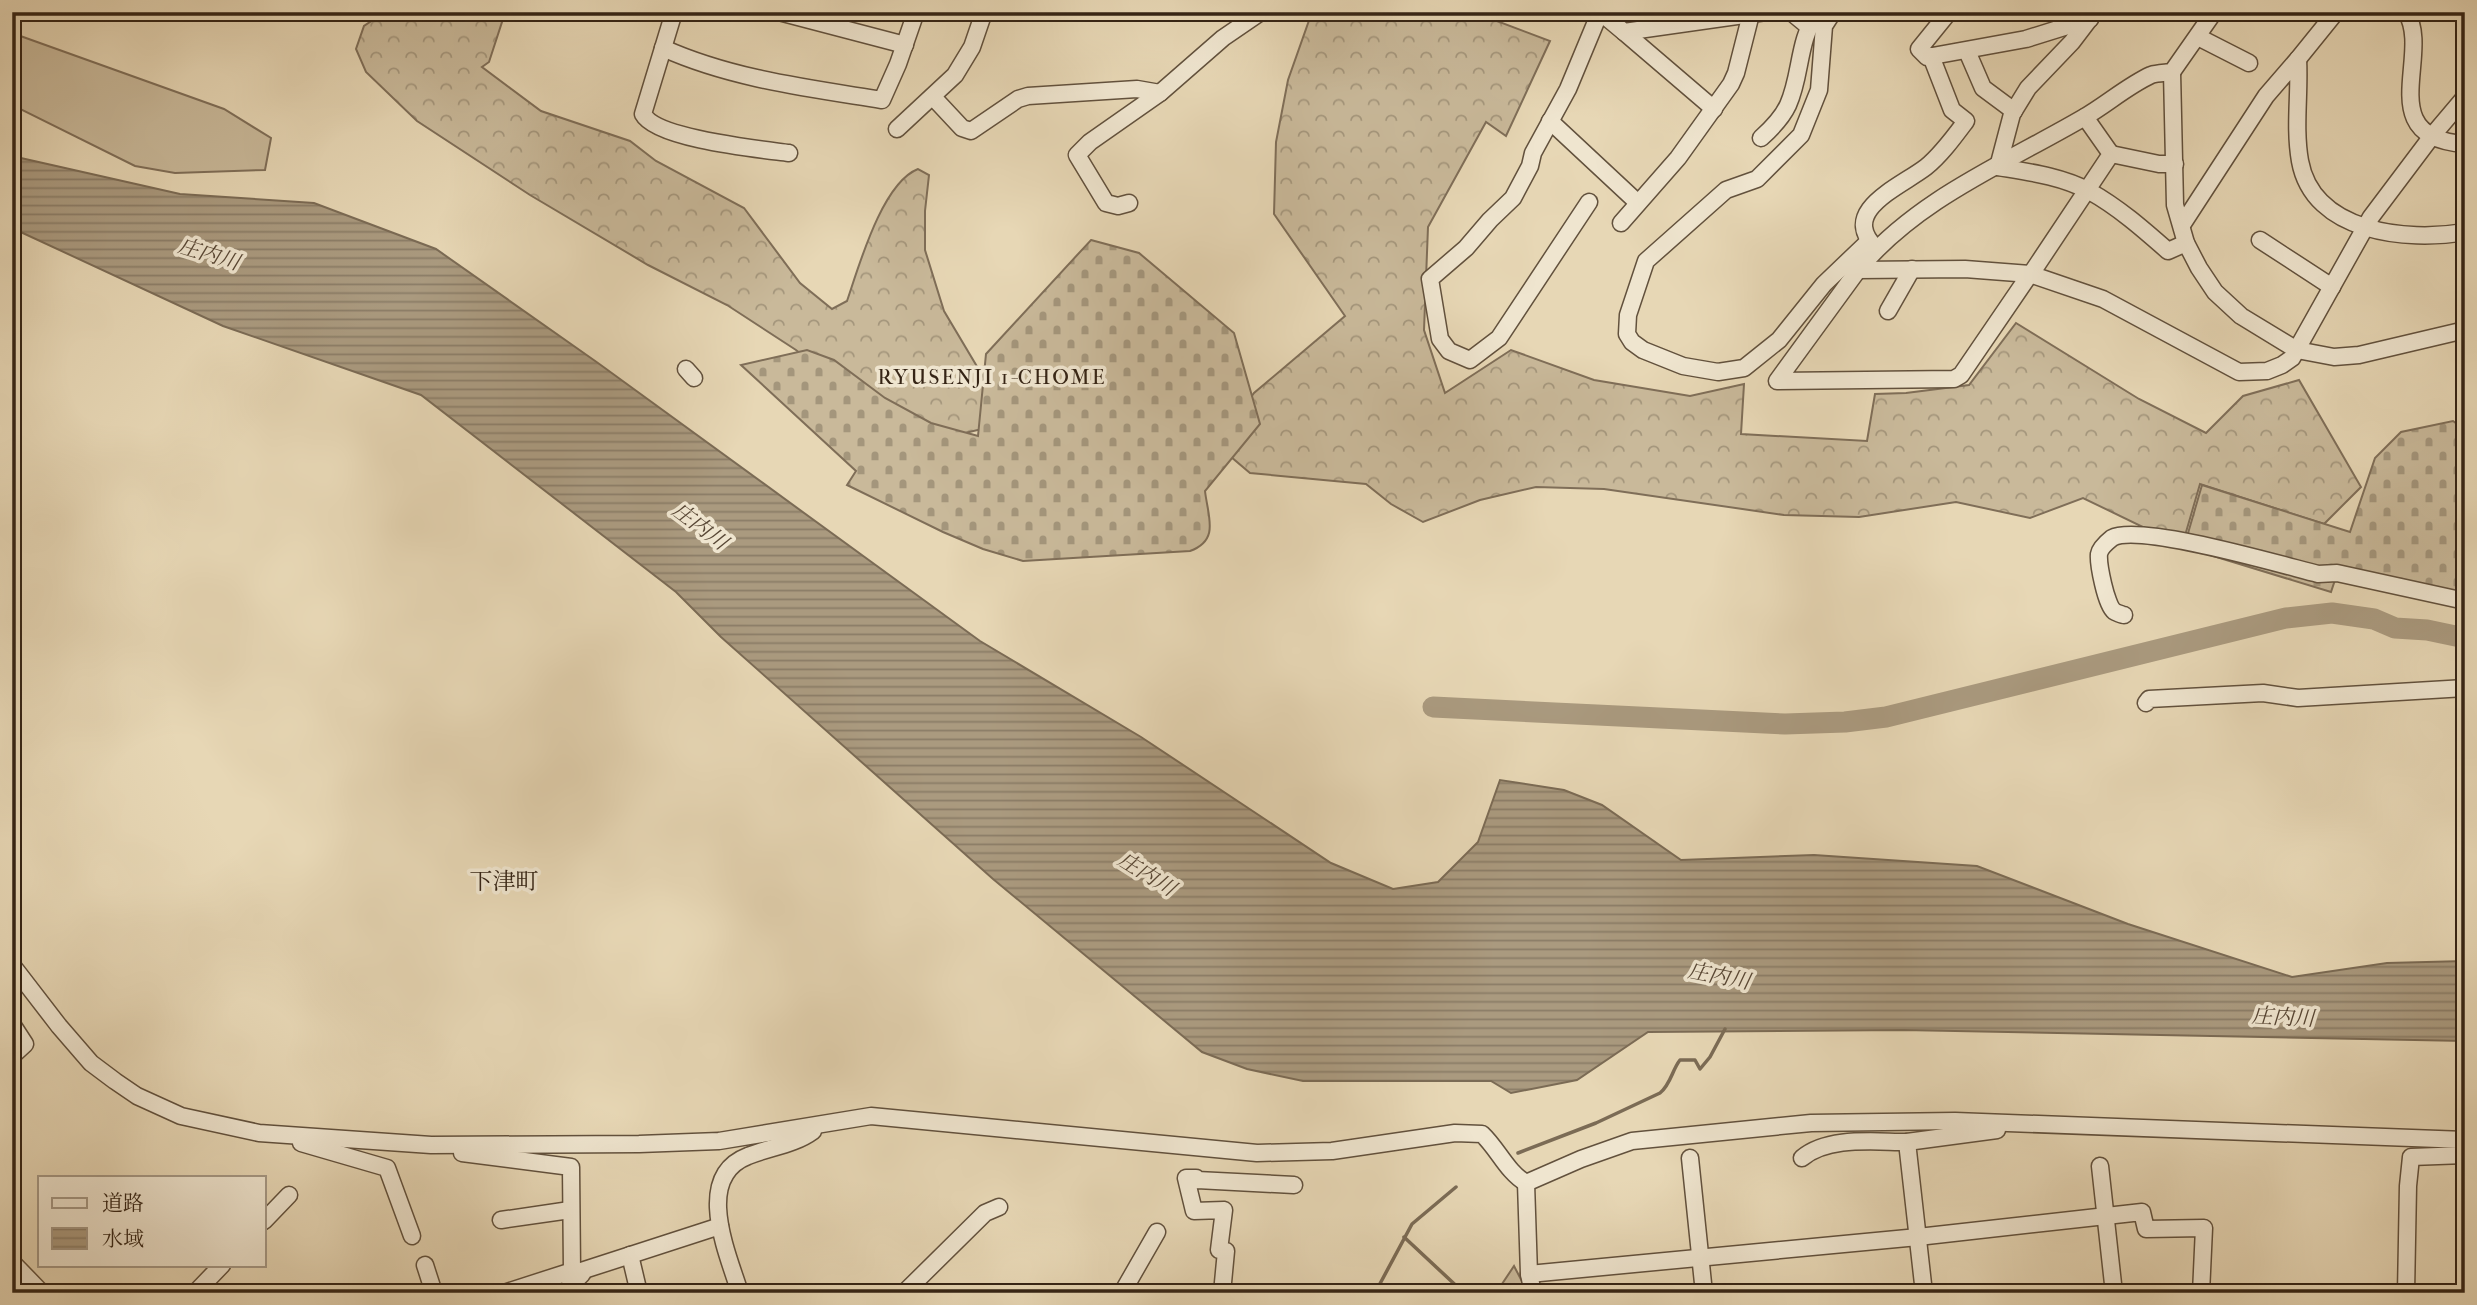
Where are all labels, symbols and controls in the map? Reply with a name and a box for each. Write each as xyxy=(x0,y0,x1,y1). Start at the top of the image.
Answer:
water label: 庄内川 xyxy=(175,233,245,275)
district label: RYUSENJI 1-CHOME xyxy=(877,365,1107,389)
water label: 庄内川 xyxy=(668,497,734,556)
water label: 庄内川 xyxy=(1114,847,1182,902)
district label: 下津町 xyxy=(470,868,539,895)
water label: 庄内川 xyxy=(1686,958,1754,994)
water label: 庄内川 xyxy=(2251,1003,2317,1031)
legend xyxy=(38,1176,266,1266)
text: 道路 xyxy=(102,1191,144,1215)
text: 水域 xyxy=(102,1227,144,1251)

